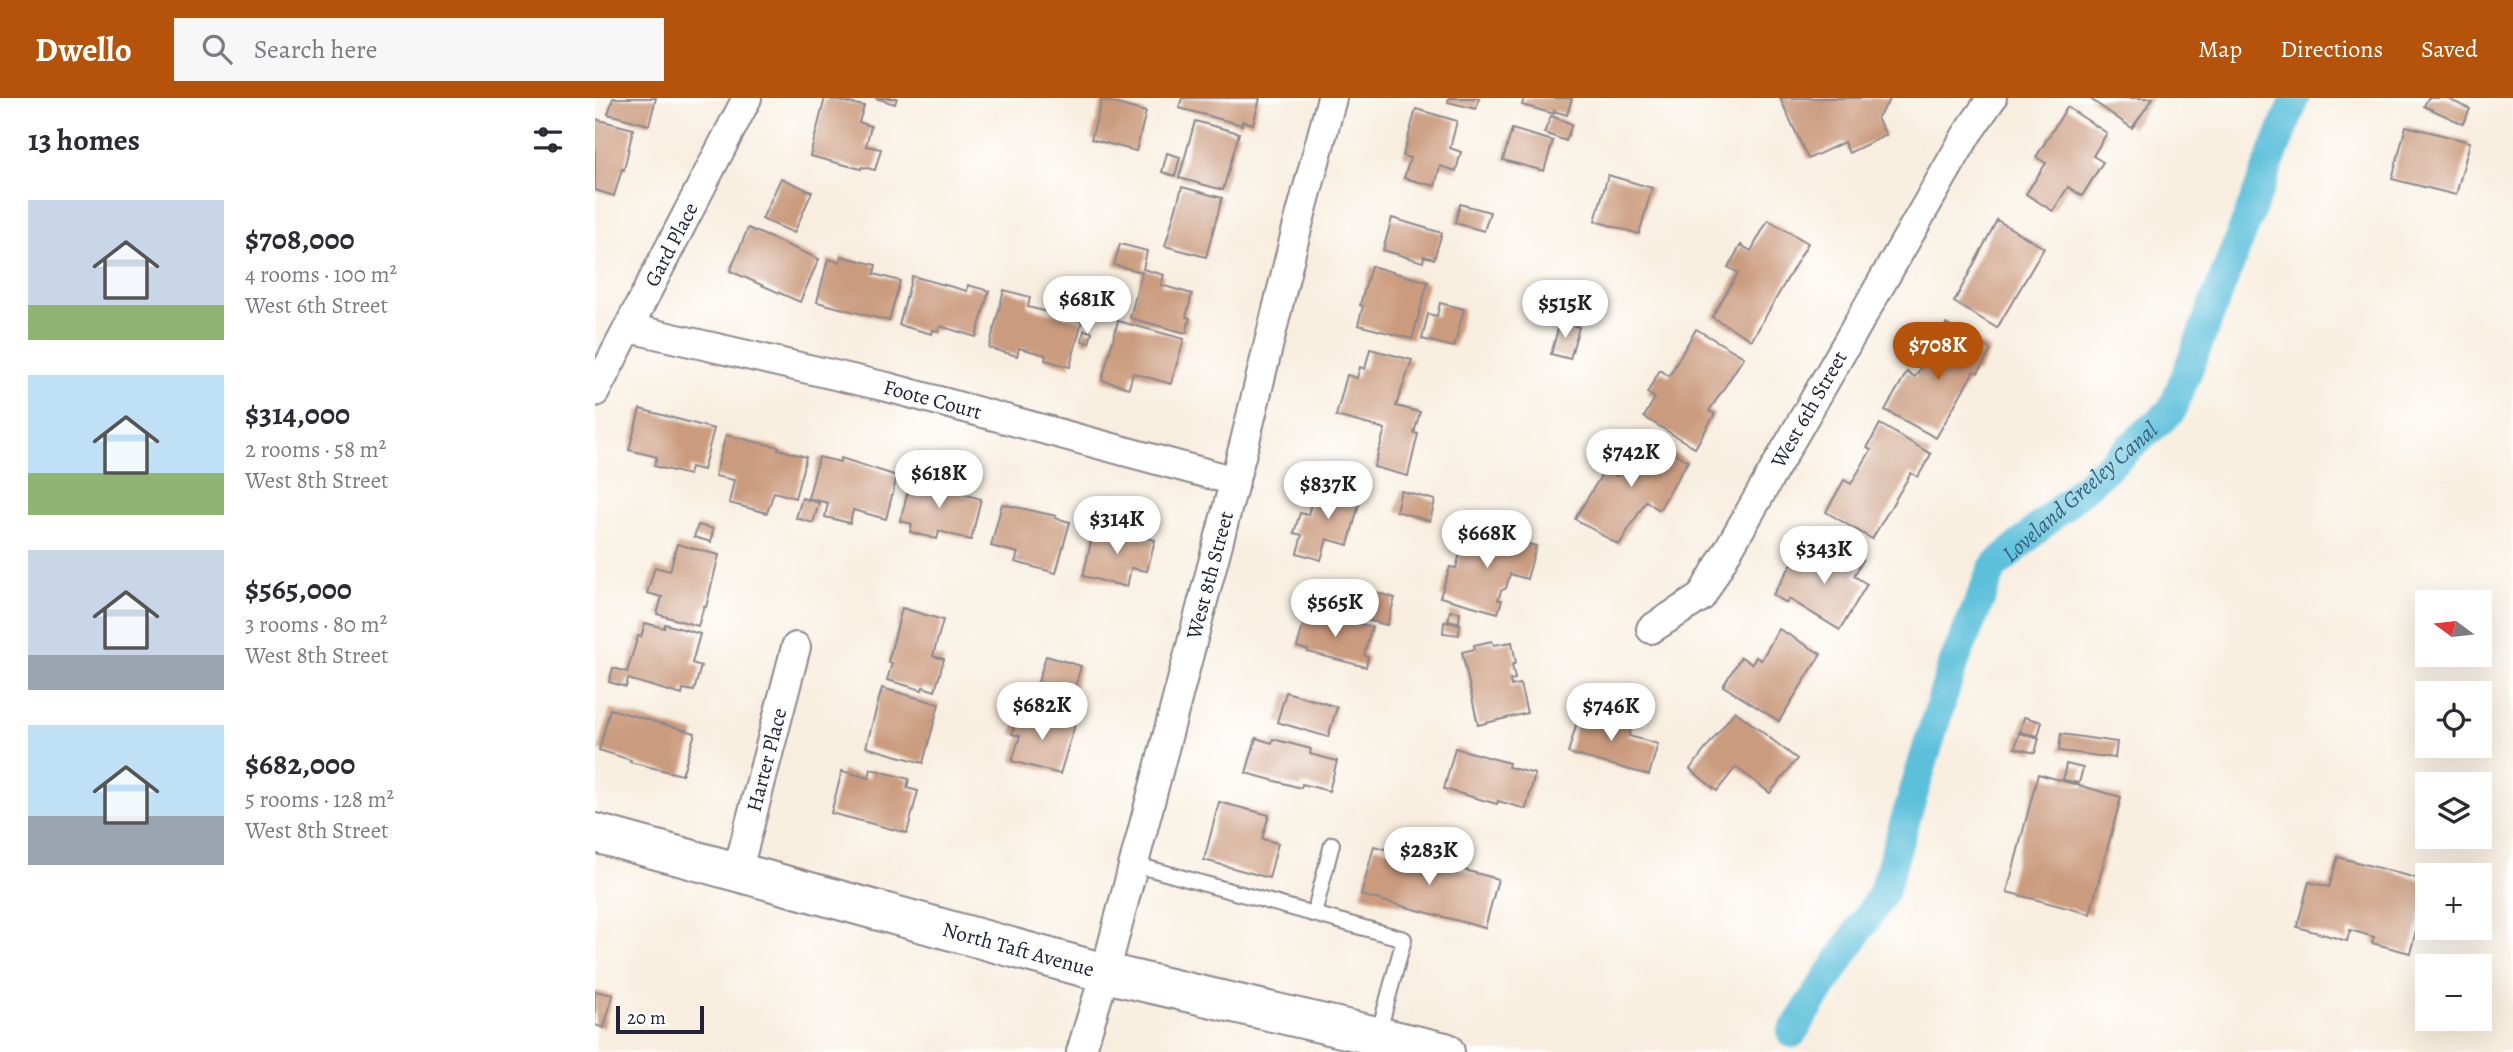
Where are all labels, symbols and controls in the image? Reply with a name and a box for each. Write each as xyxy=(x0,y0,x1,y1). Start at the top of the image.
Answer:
search box xyxy=(174,18,664,81)
text: Dwello xyxy=(35,27,132,72)
icon: search xyxy=(198,30,236,68)
text: Search here xyxy=(254,32,377,67)
text: Map xyxy=(2198,33,2242,65)
text: Directions xyxy=(2280,33,2383,65)
text: Saved xyxy=(2421,33,2478,65)
text: 13 homes xyxy=(28,120,140,160)
icon: filters xyxy=(529,121,567,159)
street label: Gard Place xyxy=(638,198,705,292)
text: $708,000 xyxy=(245,219,355,259)
icon: home xyxy=(84,228,168,312)
text: 4 rooms · 100 m² xyxy=(245,259,397,290)
pin: $681K xyxy=(1038,276,1136,336)
pin: $515K xyxy=(1516,280,1614,340)
text: $681K xyxy=(1059,283,1115,314)
text: $515K xyxy=(1538,287,1592,318)
text: West 6th Street xyxy=(245,290,388,321)
pin: $708K xyxy=(1889,322,1987,382)
text: $708K xyxy=(1909,329,1967,360)
street label: West 6th Street xyxy=(1764,345,1854,474)
street label: Foote Court xyxy=(880,373,985,426)
text: $314,000 xyxy=(245,394,350,434)
icon: home xyxy=(84,403,168,487)
water label: Loveland Greeley Canal xyxy=(1995,414,2164,569)
pin: $742K xyxy=(1582,430,1680,489)
text: 2 rooms · 58 m² xyxy=(245,434,386,465)
text: $742K xyxy=(1602,436,1660,467)
pin: $618K xyxy=(890,450,988,510)
text: $618K xyxy=(911,457,967,488)
pin: $837K xyxy=(1279,462,1377,521)
text: West 8th Street xyxy=(245,465,389,496)
text: $837K xyxy=(1300,468,1356,499)
pin: $314K xyxy=(1068,496,1166,556)
text: $314K xyxy=(1090,503,1144,534)
street label: West 8th Street xyxy=(1179,508,1240,643)
pin: $668K xyxy=(1438,510,1536,570)
text: $668K xyxy=(1458,517,1516,548)
pin: $343K xyxy=(1775,526,1873,586)
text: $343K xyxy=(1796,533,1852,564)
text: $565,000 xyxy=(245,569,352,609)
icon: home xyxy=(84,578,168,662)
pin: $565K xyxy=(1286,580,1384,639)
text: $565K xyxy=(1307,586,1363,617)
north arrow xyxy=(2415,590,2492,667)
map controls xyxy=(2415,590,2492,1031)
text: 3 rooms · 80 m² xyxy=(245,609,387,640)
text: West 8th Street xyxy=(245,640,389,671)
button: locate xyxy=(2415,681,2492,758)
pin: $682K xyxy=(993,682,1091,742)
pin: $746K xyxy=(1562,684,1660,743)
text: $682K xyxy=(1013,689,1071,720)
text: $746K xyxy=(1582,690,1640,721)
street label: Harter Place xyxy=(740,705,794,815)
text: $682,000 xyxy=(245,744,355,784)
icon: home xyxy=(84,753,168,837)
button: layers xyxy=(2415,772,2492,849)
text: 5 rooms · 128 m² xyxy=(245,784,394,815)
text: West 8th Street xyxy=(245,815,389,846)
pin: $283K xyxy=(1380,828,1478,887)
text: $283K xyxy=(1400,834,1458,865)
button: + xyxy=(2415,863,2492,940)
street label: North Taft Avenue xyxy=(939,915,1097,983)
button: − xyxy=(2415,954,2492,1031)
scale bar xyxy=(616,1003,703,1035)
text: 20 m xyxy=(627,1005,666,1031)

